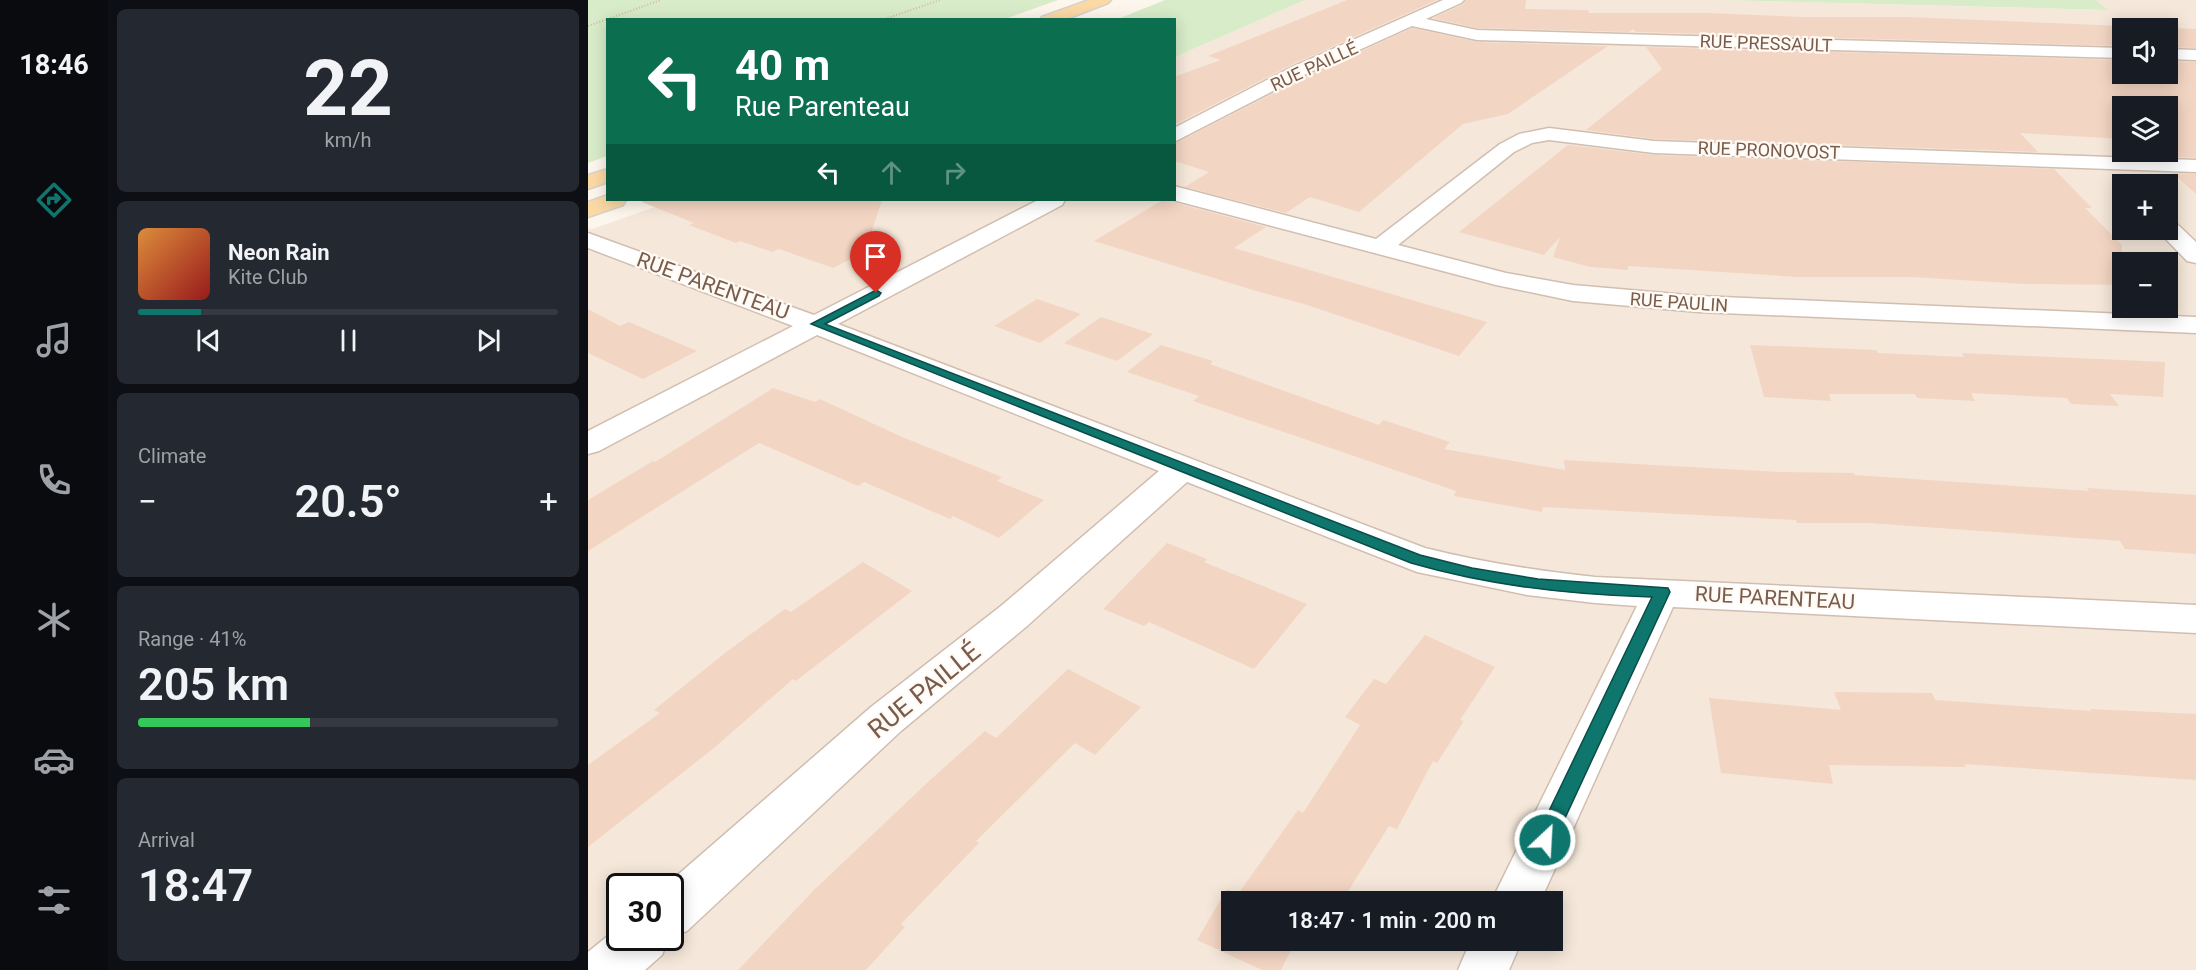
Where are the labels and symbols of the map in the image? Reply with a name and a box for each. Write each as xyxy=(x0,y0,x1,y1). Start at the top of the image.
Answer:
street label: RUE PRESSAULT xyxy=(1699,30,1833,56)
street label: RUE PAILLÉ xyxy=(1267,37,1361,95)
street label: RUE PRONOVOST xyxy=(1697,137,1841,163)
pin xyxy=(850,231,901,293)
street label: RUE PARENTEAU xyxy=(634,247,792,325)
street label: RUE PAULIN xyxy=(1629,288,1729,316)
street label: RUE PARENTEAU xyxy=(1694,582,1856,614)
street label: RUE PAILLÉ xyxy=(862,636,986,744)
position arrow xyxy=(1513,808,1577,872)
speed limit sign: 30 xyxy=(606,873,684,951)

